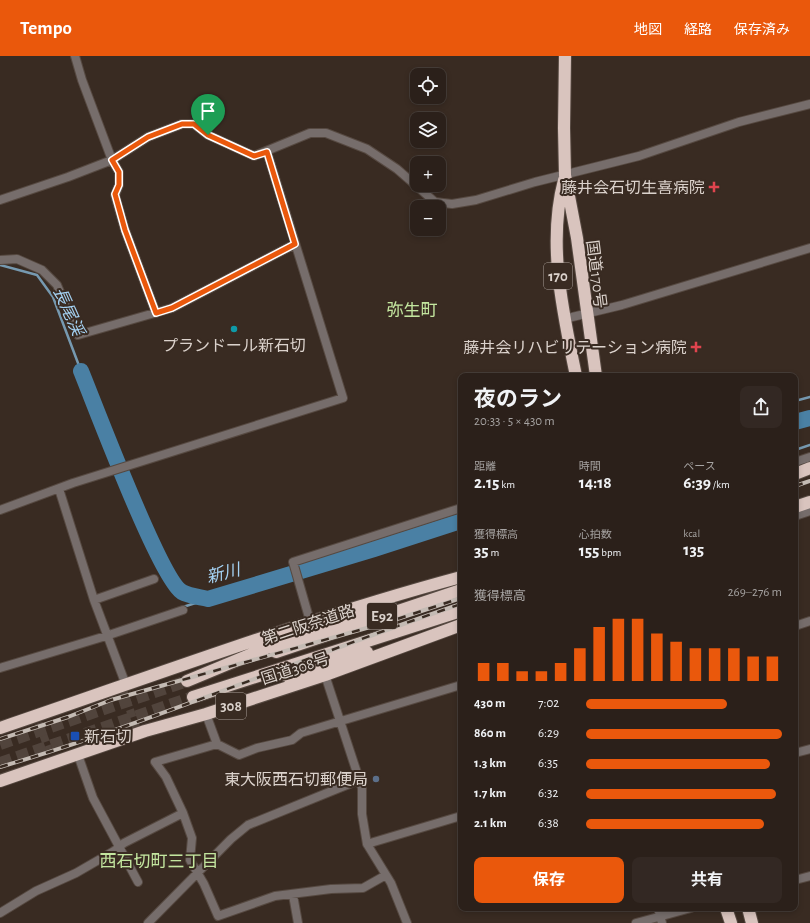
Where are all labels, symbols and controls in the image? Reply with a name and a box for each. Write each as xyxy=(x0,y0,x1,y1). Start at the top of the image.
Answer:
text: Tempo xyxy=(20,19,72,38)
text: 地図 xyxy=(634,23,662,37)
text: 経路 xyxy=(684,23,712,37)
text: 保存済み xyxy=(734,23,790,37)
map controls xyxy=(410,68,446,236)
button: locate xyxy=(410,68,446,104)
pin xyxy=(191,94,225,135)
icon: arrive xyxy=(197,100,219,122)
button: layers xyxy=(410,112,446,148)
button: + xyxy=(410,156,446,192)
place label: 藤井会石切生喜病院 xyxy=(561,179,705,196)
marker: 藤井会石切生喜病院 xyxy=(708,181,720,193)
button: − xyxy=(410,200,446,236)
street label: 国道170号 xyxy=(584,239,609,309)
road number: 170 xyxy=(544,263,572,289)
water label: 長尾渓 xyxy=(50,284,88,340)
district label: 弥生町 xyxy=(387,301,438,319)
marker: プランドール新石切 xyxy=(229,324,239,334)
place label: プランドール新石切 xyxy=(162,337,306,354)
place label: 藤井会リハビリテーション病院 xyxy=(463,339,687,356)
marker: 藤井会リハビリテーション病院 xyxy=(690,341,702,353)
button: share xyxy=(740,386,782,428)
text: 夜のラン xyxy=(474,388,562,410)
text: 20:33 · 5 × 430 m xyxy=(474,415,555,428)
text: 距離 xyxy=(474,461,496,472)
text: 時間 xyxy=(579,461,601,472)
text: ペース xyxy=(683,461,716,472)
text: 2.15 xyxy=(474,474,499,491)
text: 14:18 xyxy=(579,474,612,491)
text: 6:39 xyxy=(683,474,711,491)
text: km xyxy=(499,479,515,490)
text: /km xyxy=(711,479,730,490)
text: kcal xyxy=(683,528,700,539)
text: 獲得標高 xyxy=(474,529,518,540)
text: 心拍数 xyxy=(579,529,612,540)
text: 135 xyxy=(683,541,704,558)
text: 35 xyxy=(474,542,489,559)
text: 155 xyxy=(579,542,599,559)
text: m xyxy=(489,547,499,558)
text: bpm xyxy=(599,547,621,558)
water label: 新川 xyxy=(204,560,244,586)
text: 269–276 m xyxy=(728,586,782,599)
text: 獲得標高 xyxy=(474,590,526,603)
street label: 第二阪奈道路 xyxy=(260,602,356,647)
road number: E92 xyxy=(367,603,397,629)
street label: 国道308号 xyxy=(259,649,331,687)
road number: 308 xyxy=(216,693,246,719)
text: 430 m xyxy=(474,697,505,710)
text: 7:02 xyxy=(538,697,559,710)
text: 860 m xyxy=(474,727,506,740)
text: 6:29 xyxy=(538,727,559,740)
place label: 新石切 xyxy=(84,728,132,745)
marker: 新石切 xyxy=(69,730,81,742)
text: 1.3 km xyxy=(474,757,506,770)
text: 6:35 xyxy=(538,757,558,770)
place label: 東大阪西石切郵便局 xyxy=(224,771,368,788)
marker: 東大阪西石切郵便局 xyxy=(371,774,381,784)
text: 1.7 km xyxy=(474,787,506,800)
text: 6:32 xyxy=(538,787,558,800)
text: 2.1 km xyxy=(474,817,507,830)
text: 6:38 xyxy=(538,817,559,830)
district label: 西石切町三丁目 xyxy=(100,853,219,870)
button: 保存 xyxy=(474,857,624,903)
button: 共有 xyxy=(632,857,782,903)

